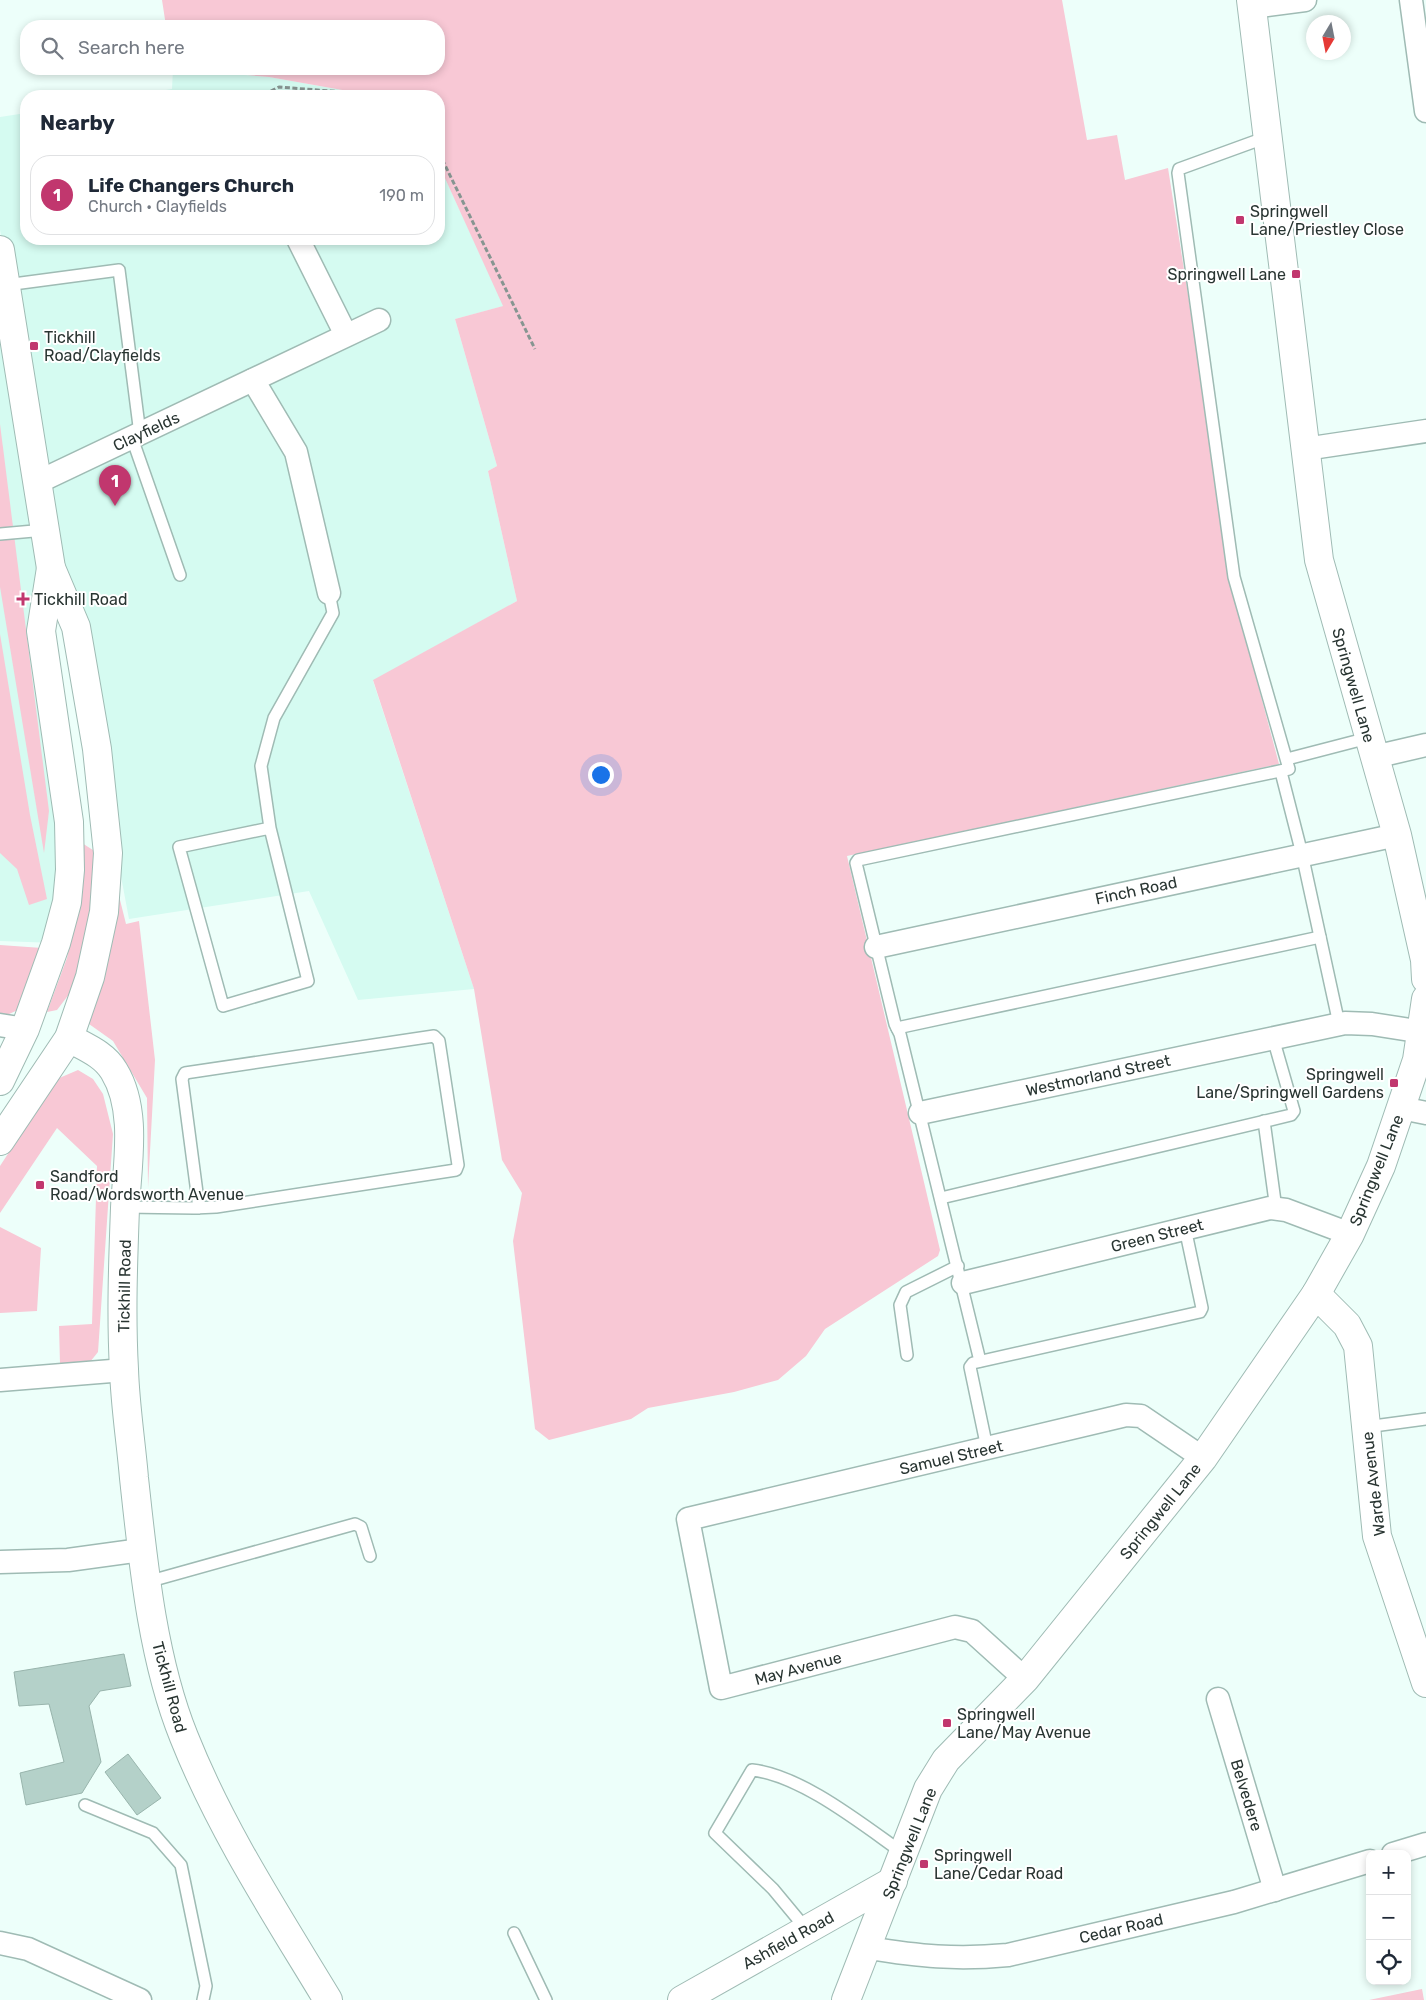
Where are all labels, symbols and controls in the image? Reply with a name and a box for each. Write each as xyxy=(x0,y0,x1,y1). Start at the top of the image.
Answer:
north arrow xyxy=(1306,15,1351,60)
search box xyxy=(20,20,445,75)
icon: search xyxy=(38,34,66,62)
text: Search here xyxy=(78,36,185,59)
text: Nearby xyxy=(40,110,115,135)
text: Life Changers Church xyxy=(88,174,294,197)
text: 1 xyxy=(53,186,61,205)
text: 190 m xyxy=(379,186,424,205)
text: Church · Clayfields xyxy=(88,197,227,216)
place label: Springwell Lane/Priestley Close xyxy=(1250,202,1404,239)
marker: Springwell Lane/Priestley Close xyxy=(1234,214,1246,226)
place label: Springwell Lane xyxy=(1168,265,1286,284)
marker: Springwell Lane xyxy=(1290,268,1302,280)
place label: Tickhill Road/Clayfields xyxy=(44,328,161,365)
marker: Tickhill Road/Clayfields xyxy=(28,340,40,352)
street label: Clayfields xyxy=(110,408,183,455)
pin: 1 xyxy=(99,465,131,506)
place label: Tickhill Road xyxy=(34,590,127,609)
marker: Tickhill Road xyxy=(16,592,30,606)
street label: Springwell Lane xyxy=(1328,626,1379,745)
your location xyxy=(588,762,614,788)
street label: Finch Road xyxy=(1093,873,1179,908)
street label: Westmorland Street xyxy=(1024,1051,1172,1100)
place label: Springwell Lane/Springwell Gardens xyxy=(1196,1065,1384,1102)
marker: Springwell Lane/Springwell Gardens xyxy=(1388,1077,1400,1089)
street label: Springwell Lane xyxy=(1345,1112,1407,1229)
place label: Sandford Road/Wordsworth Avenue xyxy=(50,1167,244,1204)
marker: Sandford Road/Wordsworth Avenue xyxy=(34,1179,46,1191)
street label: Green Street xyxy=(1109,1215,1205,1256)
street label: Tickhill Road xyxy=(114,1239,135,1333)
street label: Warde Avenue xyxy=(1358,1431,1389,1537)
street label: Samuel Street xyxy=(897,1436,1005,1479)
street label: Springwell Lane xyxy=(1116,1459,1205,1563)
street label: Tickhill Road xyxy=(148,1640,191,1735)
street label: May Avenue xyxy=(753,1648,844,1689)
place label: Springwell Lane/May Avenue xyxy=(957,1705,1091,1742)
marker: Springwell Lane/May Avenue xyxy=(941,1717,953,1729)
street label: Belvedere xyxy=(1227,1757,1266,1834)
street label: Springwell Lane xyxy=(878,1785,940,1902)
place label: Springwell Lane/Cedar Road xyxy=(934,1846,1063,1883)
map controls xyxy=(1366,1850,1411,1985)
button: + xyxy=(1366,1850,1411,1895)
marker: Springwell Lane/Cedar Road xyxy=(918,1858,930,1870)
button: − xyxy=(1366,1895,1411,1940)
street label: Ashfield Road xyxy=(739,1908,837,1973)
street label: Cedar Road xyxy=(1077,1910,1165,1947)
button: locate xyxy=(1366,1940,1411,1985)

